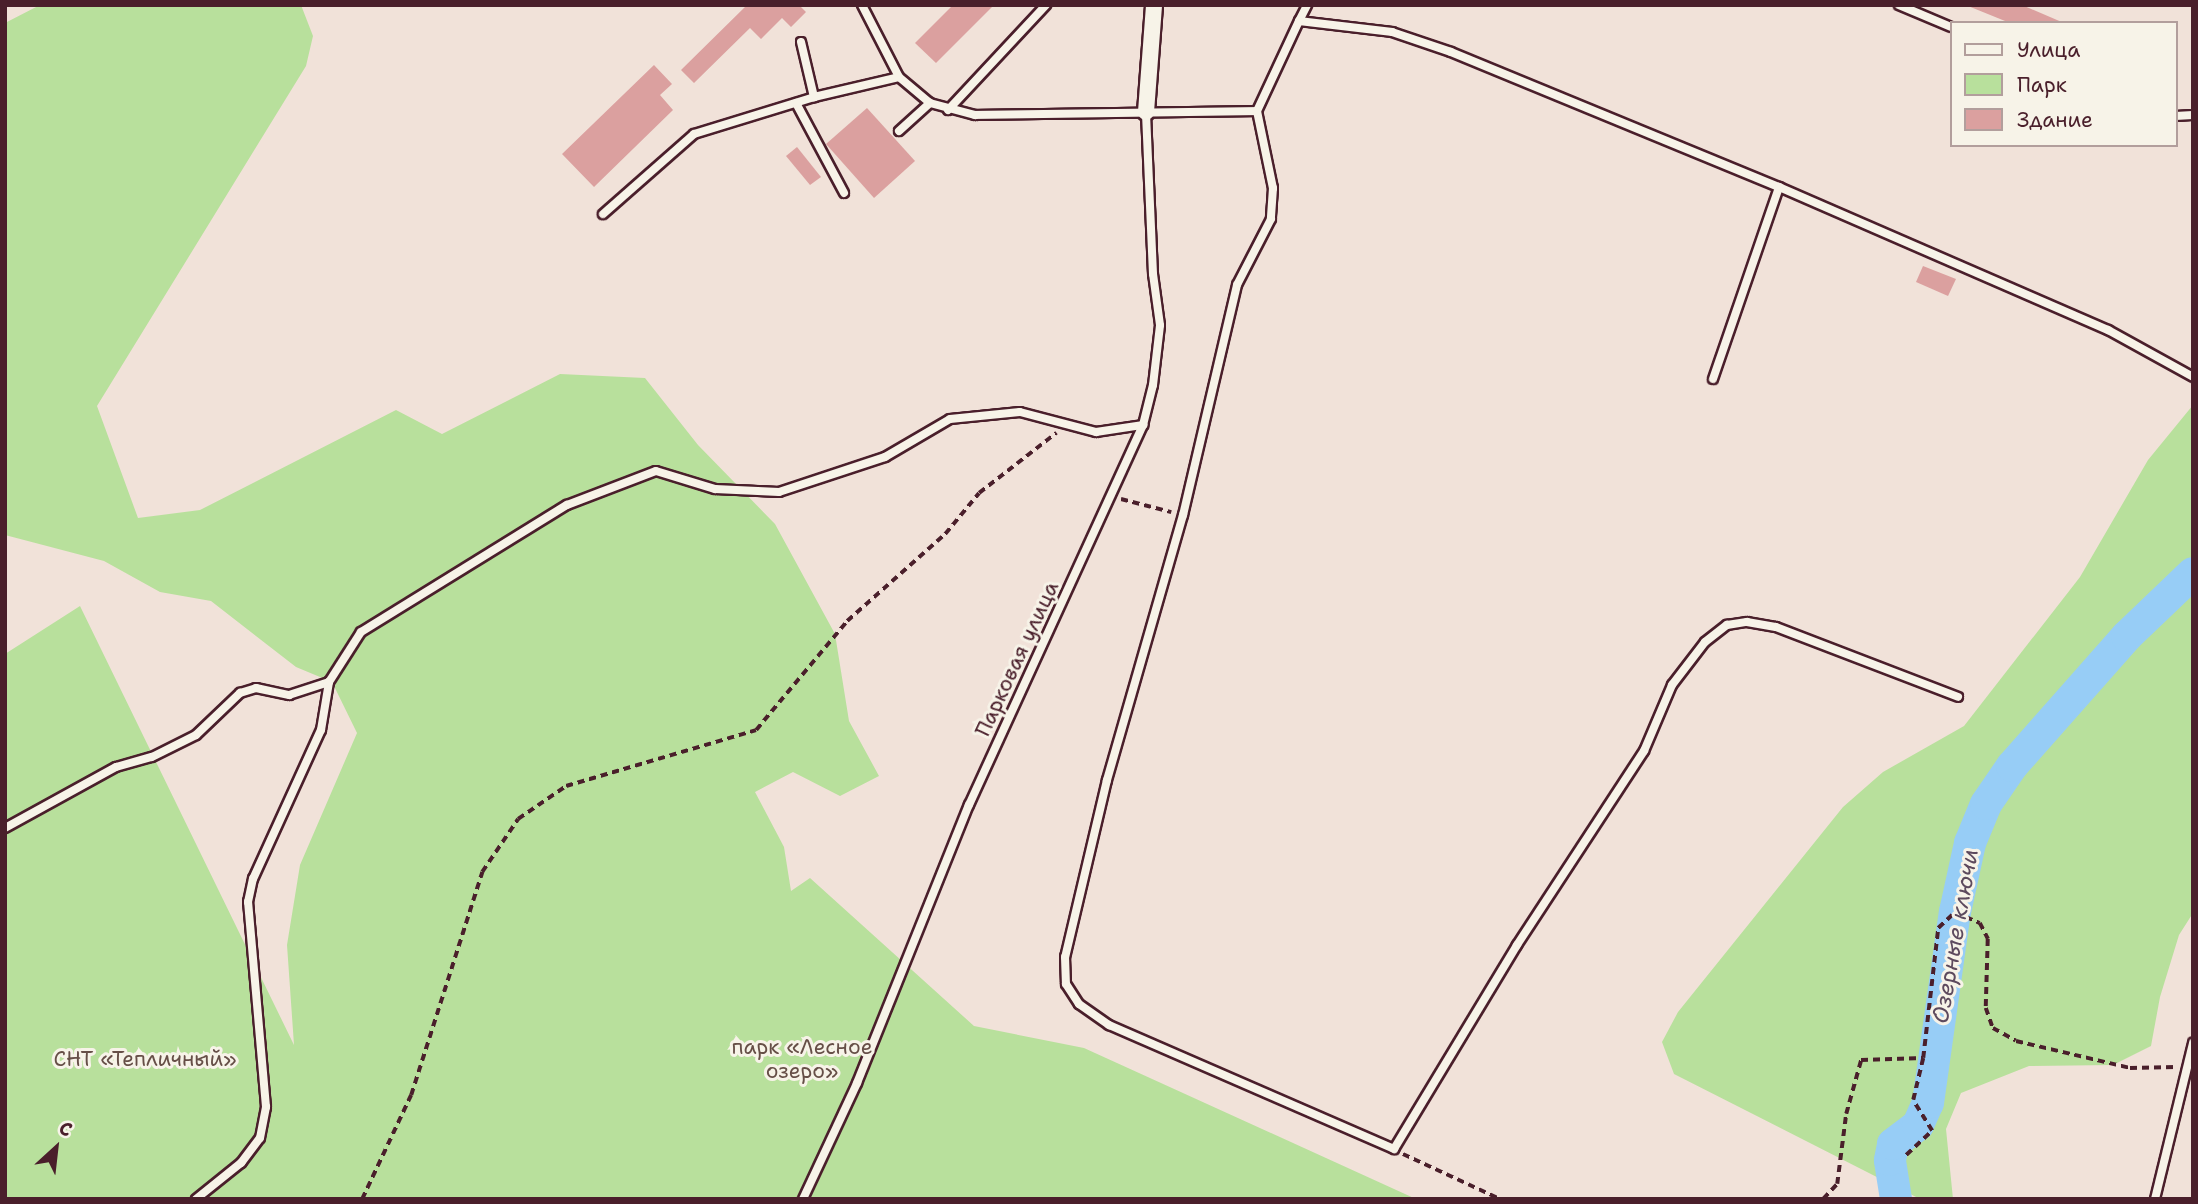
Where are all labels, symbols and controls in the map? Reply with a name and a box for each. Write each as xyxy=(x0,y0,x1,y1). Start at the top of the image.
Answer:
legend xyxy=(1950,21,2177,147)
text: Улица xyxy=(2017,36,2080,64)
text: Парк xyxy=(2017,71,2067,99)
text: Здание xyxy=(2017,106,2093,134)
street label: Парковая улица xyxy=(970,577,1064,741)
water label: Озерные ключи xyxy=(1926,846,1984,1026)
park label: парк «Лесное озеро» xyxy=(731,1034,873,1084)
park label: СНТ «Тепличный» xyxy=(54,1046,236,1072)
north arrow xyxy=(21,1113,91,1183)
text: С xyxy=(55,1115,77,1143)

